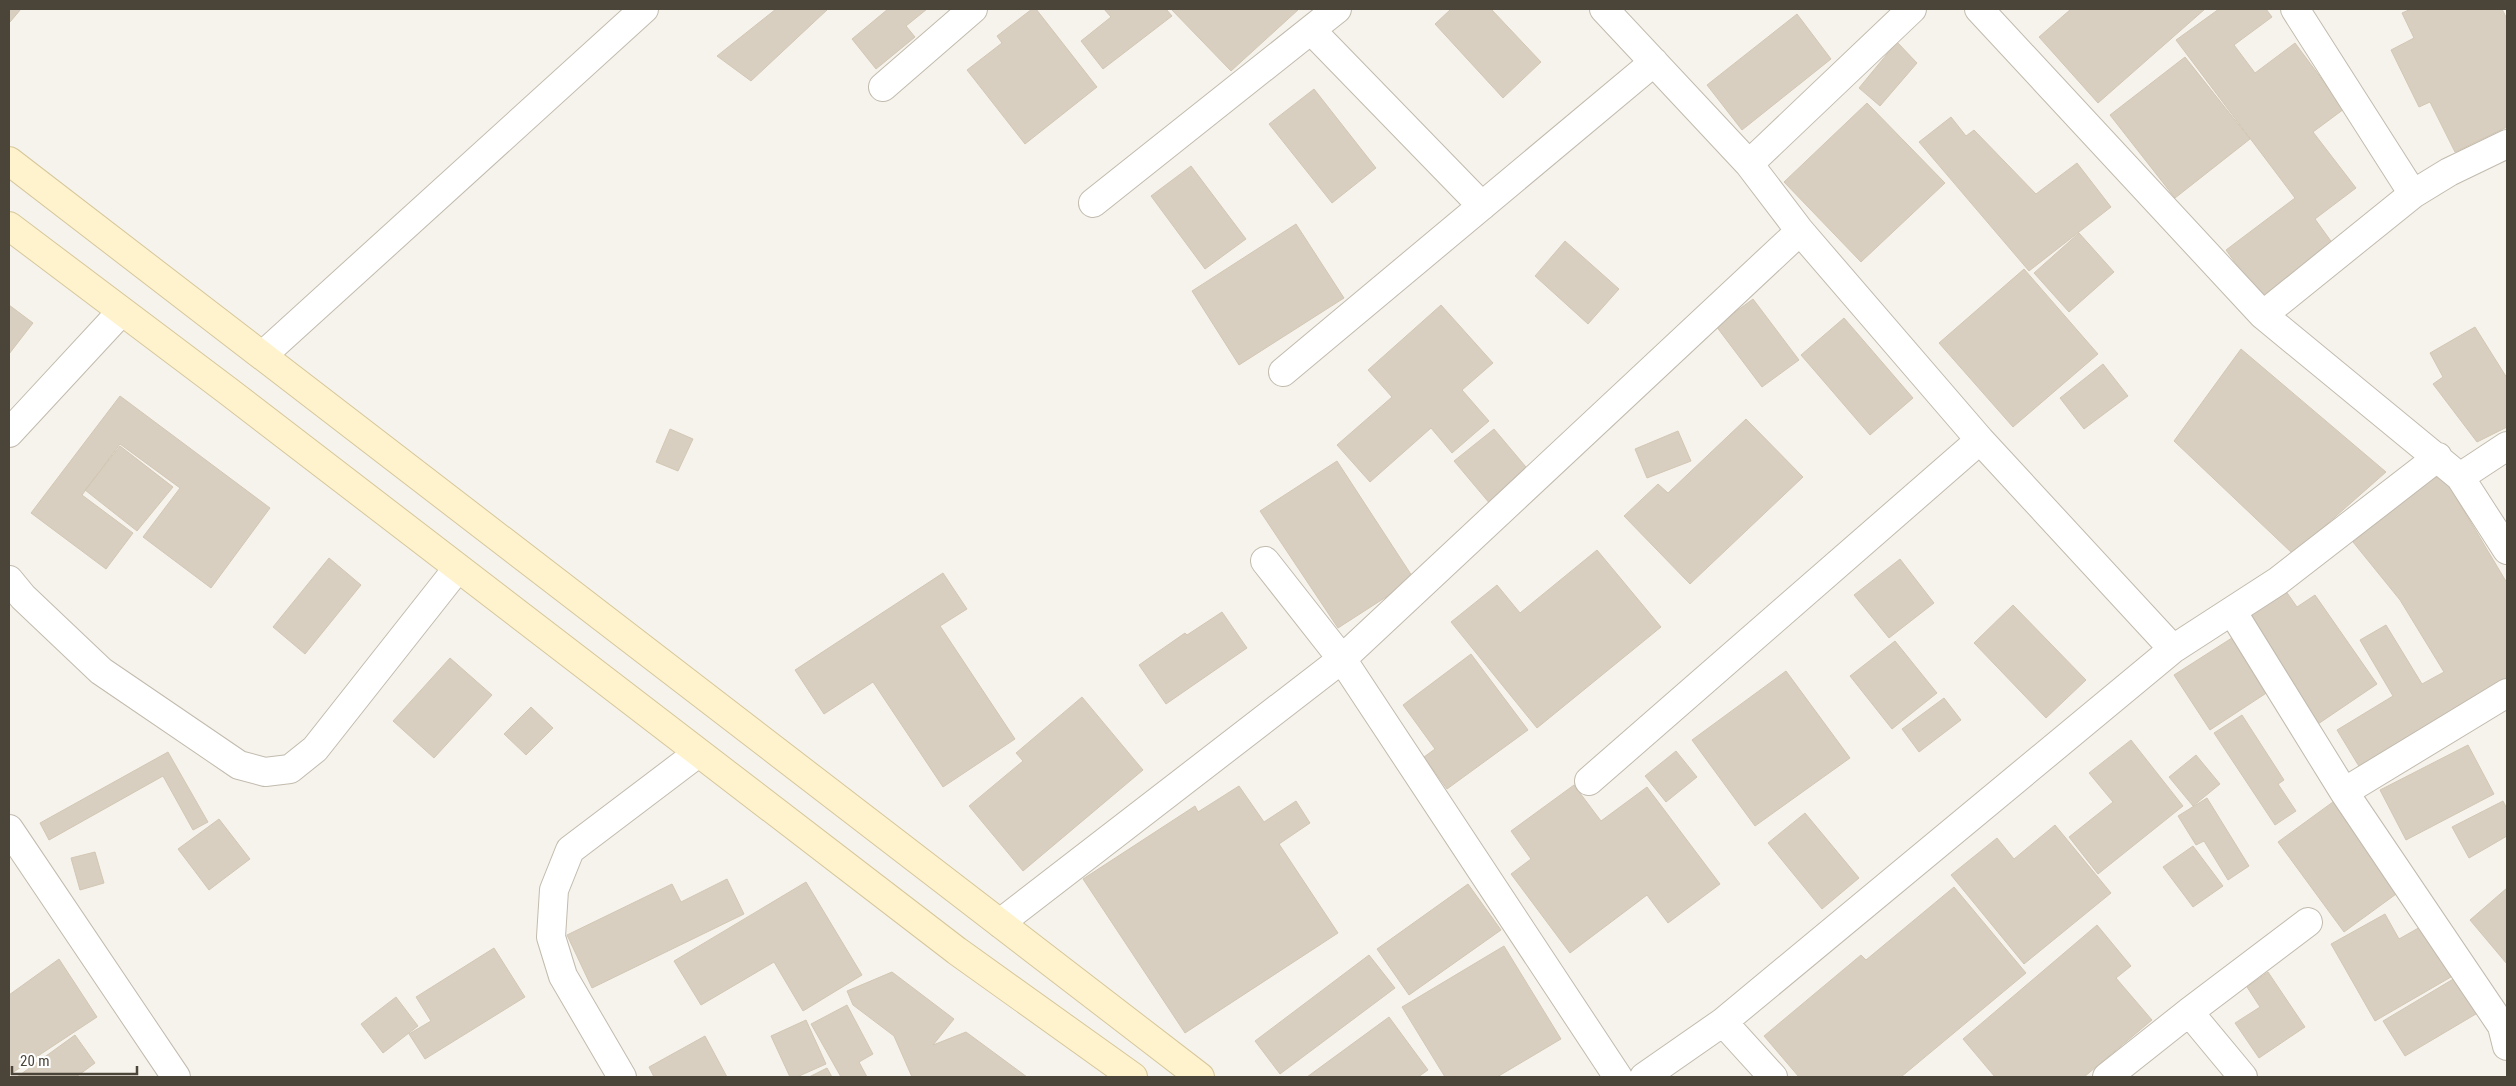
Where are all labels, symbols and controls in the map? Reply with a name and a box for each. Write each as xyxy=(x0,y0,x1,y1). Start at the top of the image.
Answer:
scale bar xyxy=(12,1044,138,1076)
text: 20 m xyxy=(20,1052,50,1070)

